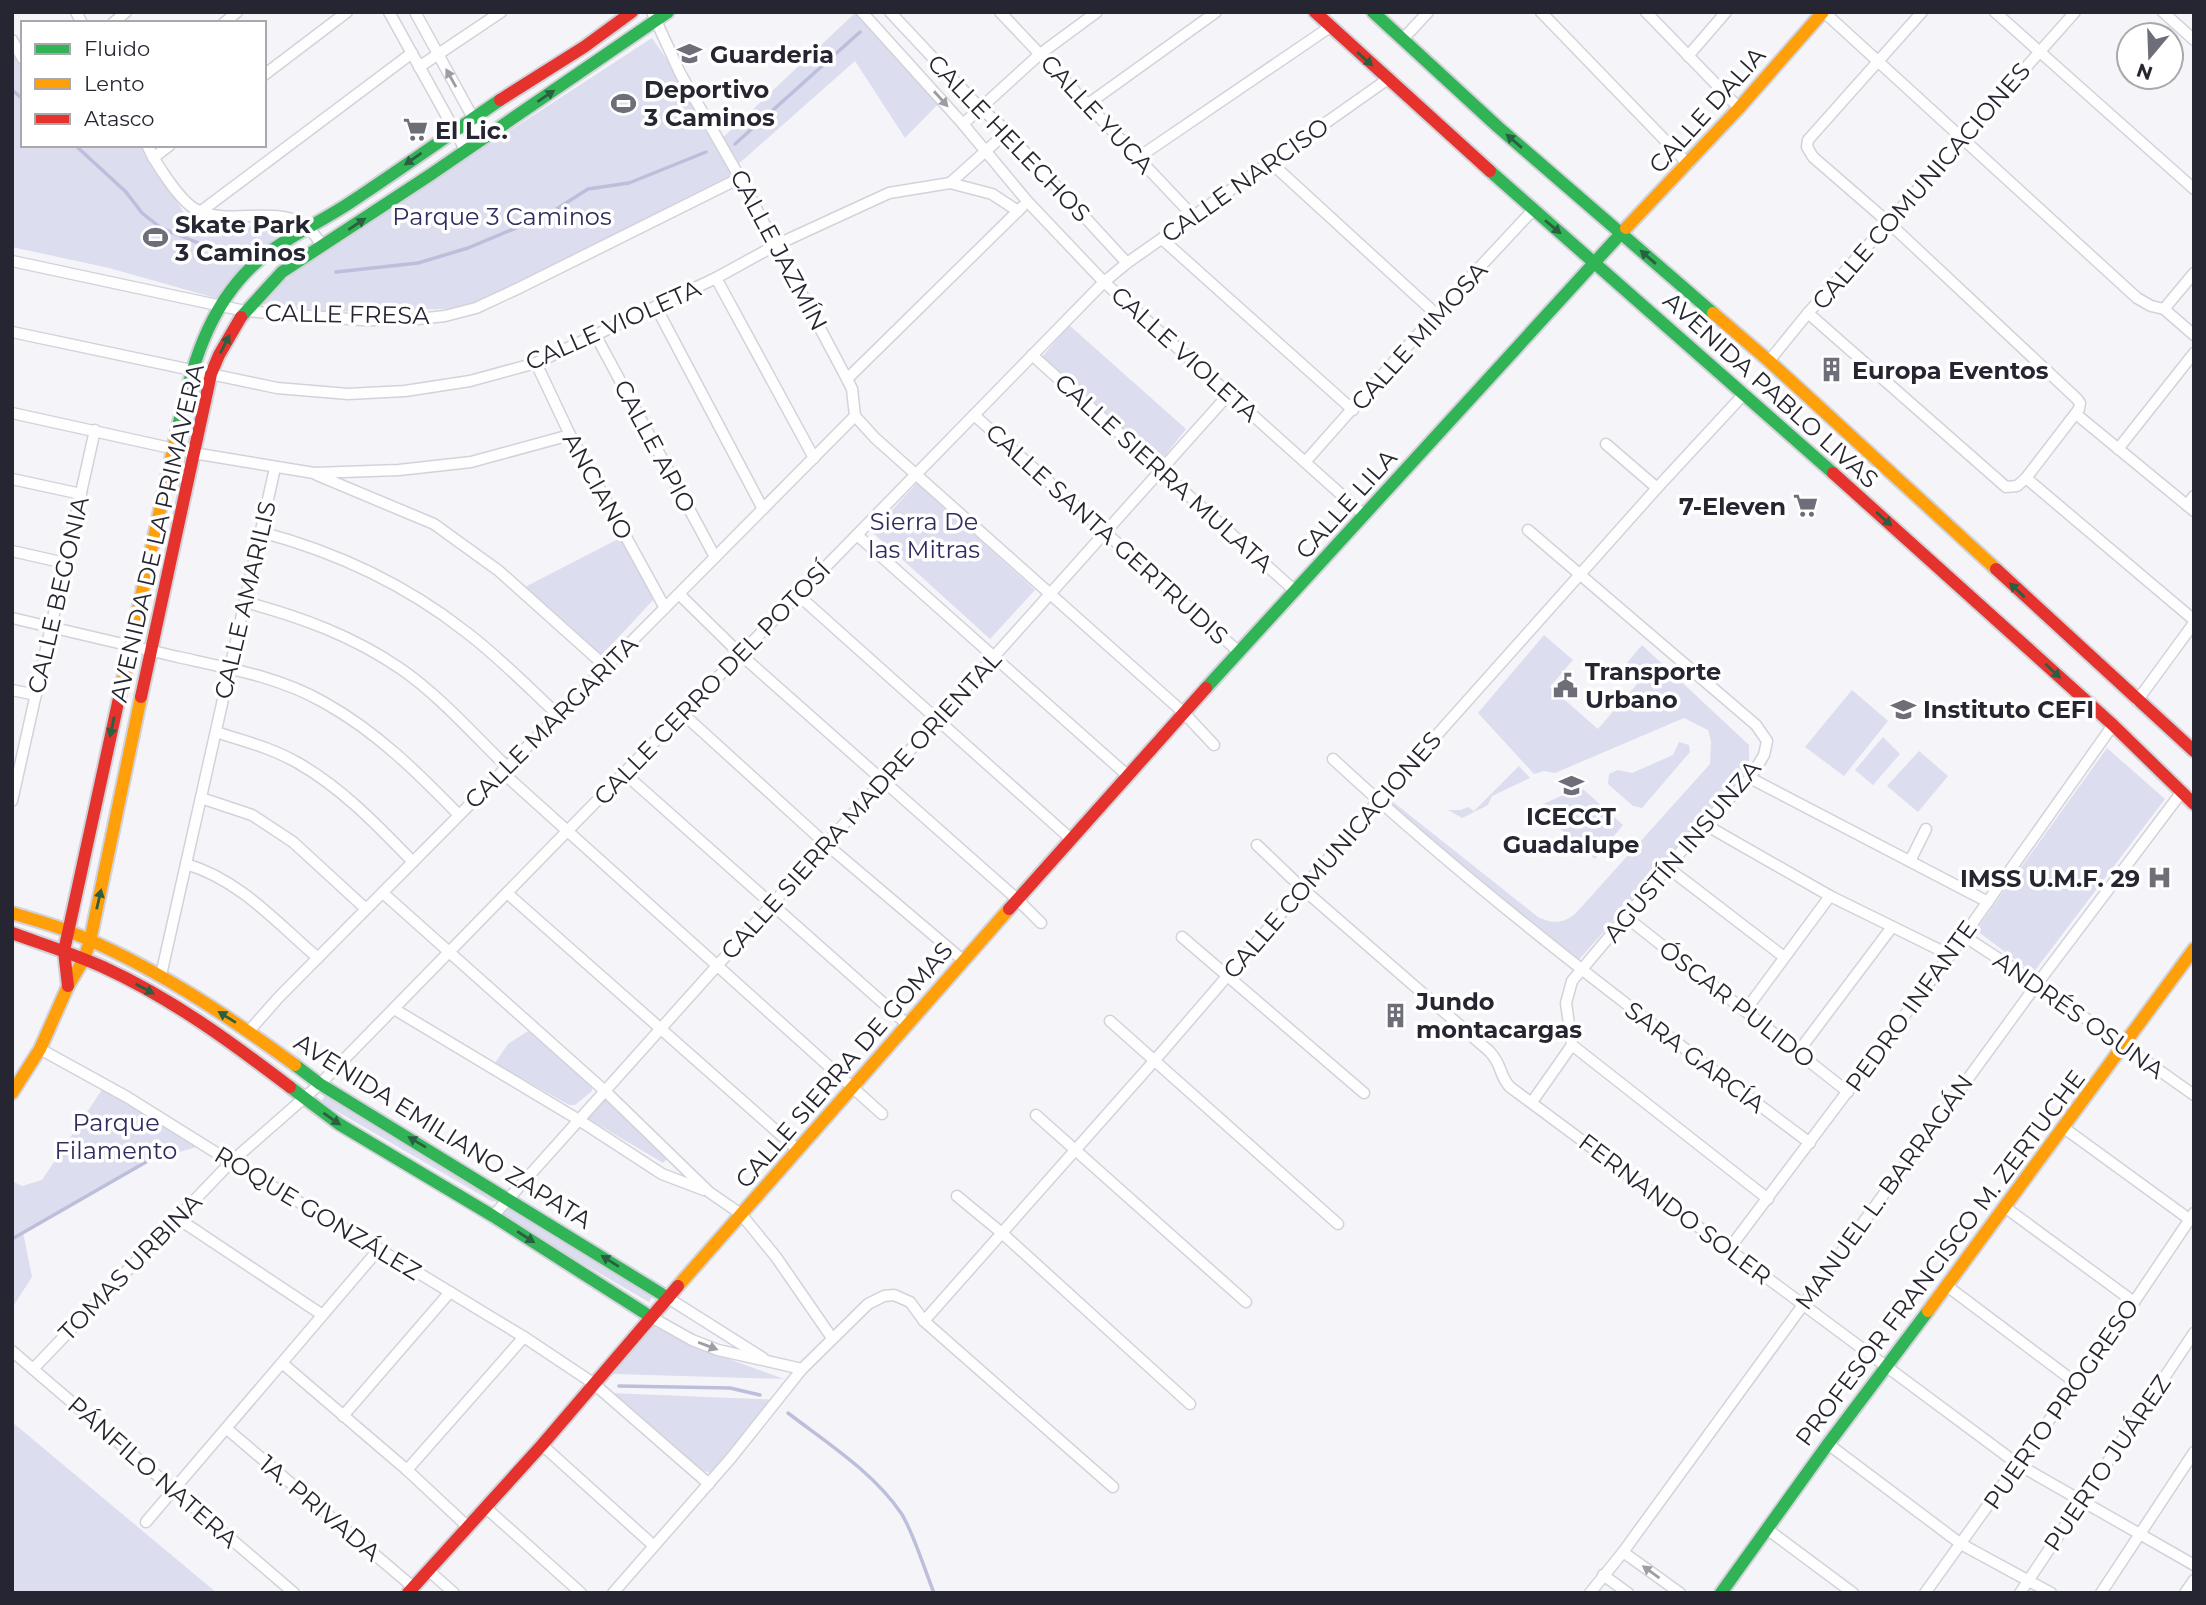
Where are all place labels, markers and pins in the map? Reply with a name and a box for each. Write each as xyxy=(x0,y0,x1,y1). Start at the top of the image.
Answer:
school or university icon: Guarderia xyxy=(676,40,704,68)
place label: Guarderia xyxy=(710,40,834,69)
place label: Deportivo 3 Caminos xyxy=(643,75,775,132)
sports icon: Deportivo 3 Caminos xyxy=(610,89,638,117)
supermarket icon: El Lic. xyxy=(401,116,429,144)
place label: El Lic. xyxy=(435,116,508,145)
place label: Skate Park 3 Caminos xyxy=(174,210,311,267)
sports icon: Skate Park 3 Caminos xyxy=(141,224,169,252)
building icon: Europa Eventos xyxy=(1818,356,1846,384)
place label: Europa Eventos xyxy=(1852,356,2049,385)
place label: 7-Eleven xyxy=(1679,492,1786,521)
supermarket icon: 7-Eleven xyxy=(1792,492,1820,520)
place label: Transporte Urbano xyxy=(1585,657,1721,714)
public building icon: Transporte Urbano xyxy=(1551,671,1579,699)
school or university icon: Instituto CEFI xyxy=(1889,695,1917,723)
place label: Instituto CEFI xyxy=(1923,695,2094,724)
school or university icon: ICECCT Guadalupe xyxy=(1557,771,1585,799)
place label: ICECCT Guadalupe xyxy=(1503,802,1639,859)
place label: IMSS U.M.F. 29 xyxy=(1960,864,2140,893)
hospital icon: IMSS U.M.F. 29 xyxy=(2146,864,2174,892)
place label: Jundo montacargas xyxy=(1415,987,1582,1044)
building icon: Jundo montacargas xyxy=(1382,1001,1410,1029)

